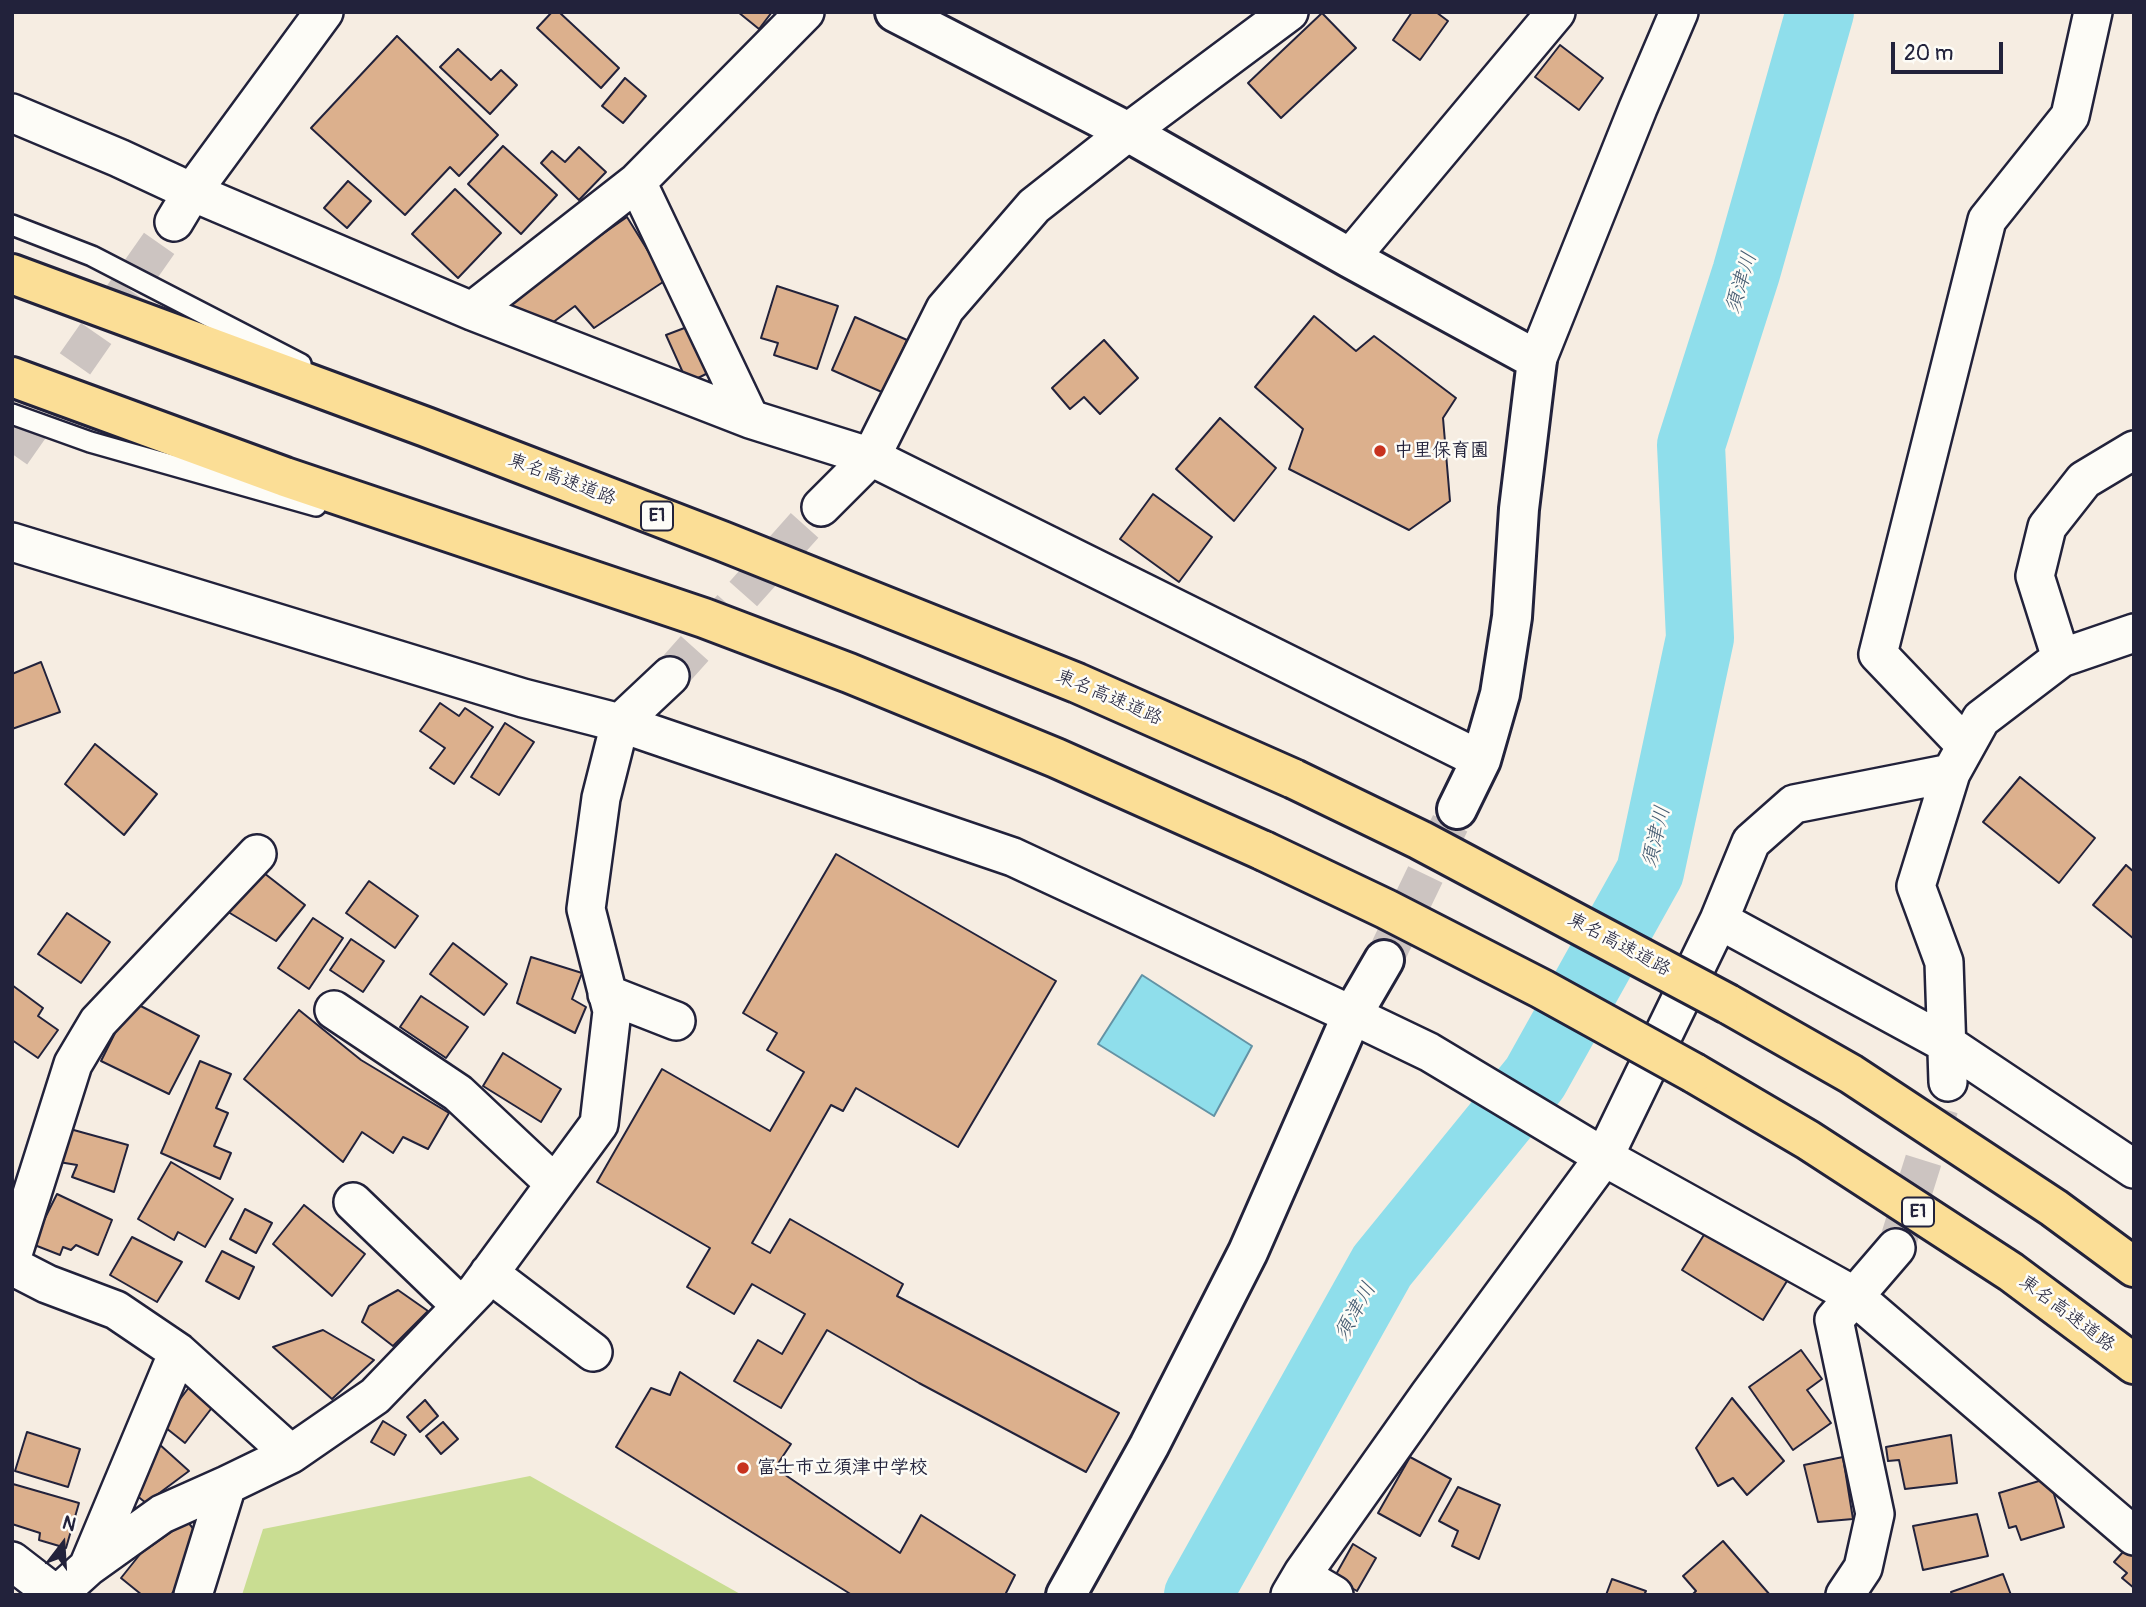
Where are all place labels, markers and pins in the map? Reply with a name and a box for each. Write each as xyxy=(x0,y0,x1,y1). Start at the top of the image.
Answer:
place label: 中里保育園 xyxy=(1394,440,1489,462)
marker: 中里保育園 xyxy=(1372,443,1388,459)
place label: 富士市立須津中学校 xyxy=(757,1457,928,1479)
marker: 富士市立須津中学校 xyxy=(735,1460,751,1476)

